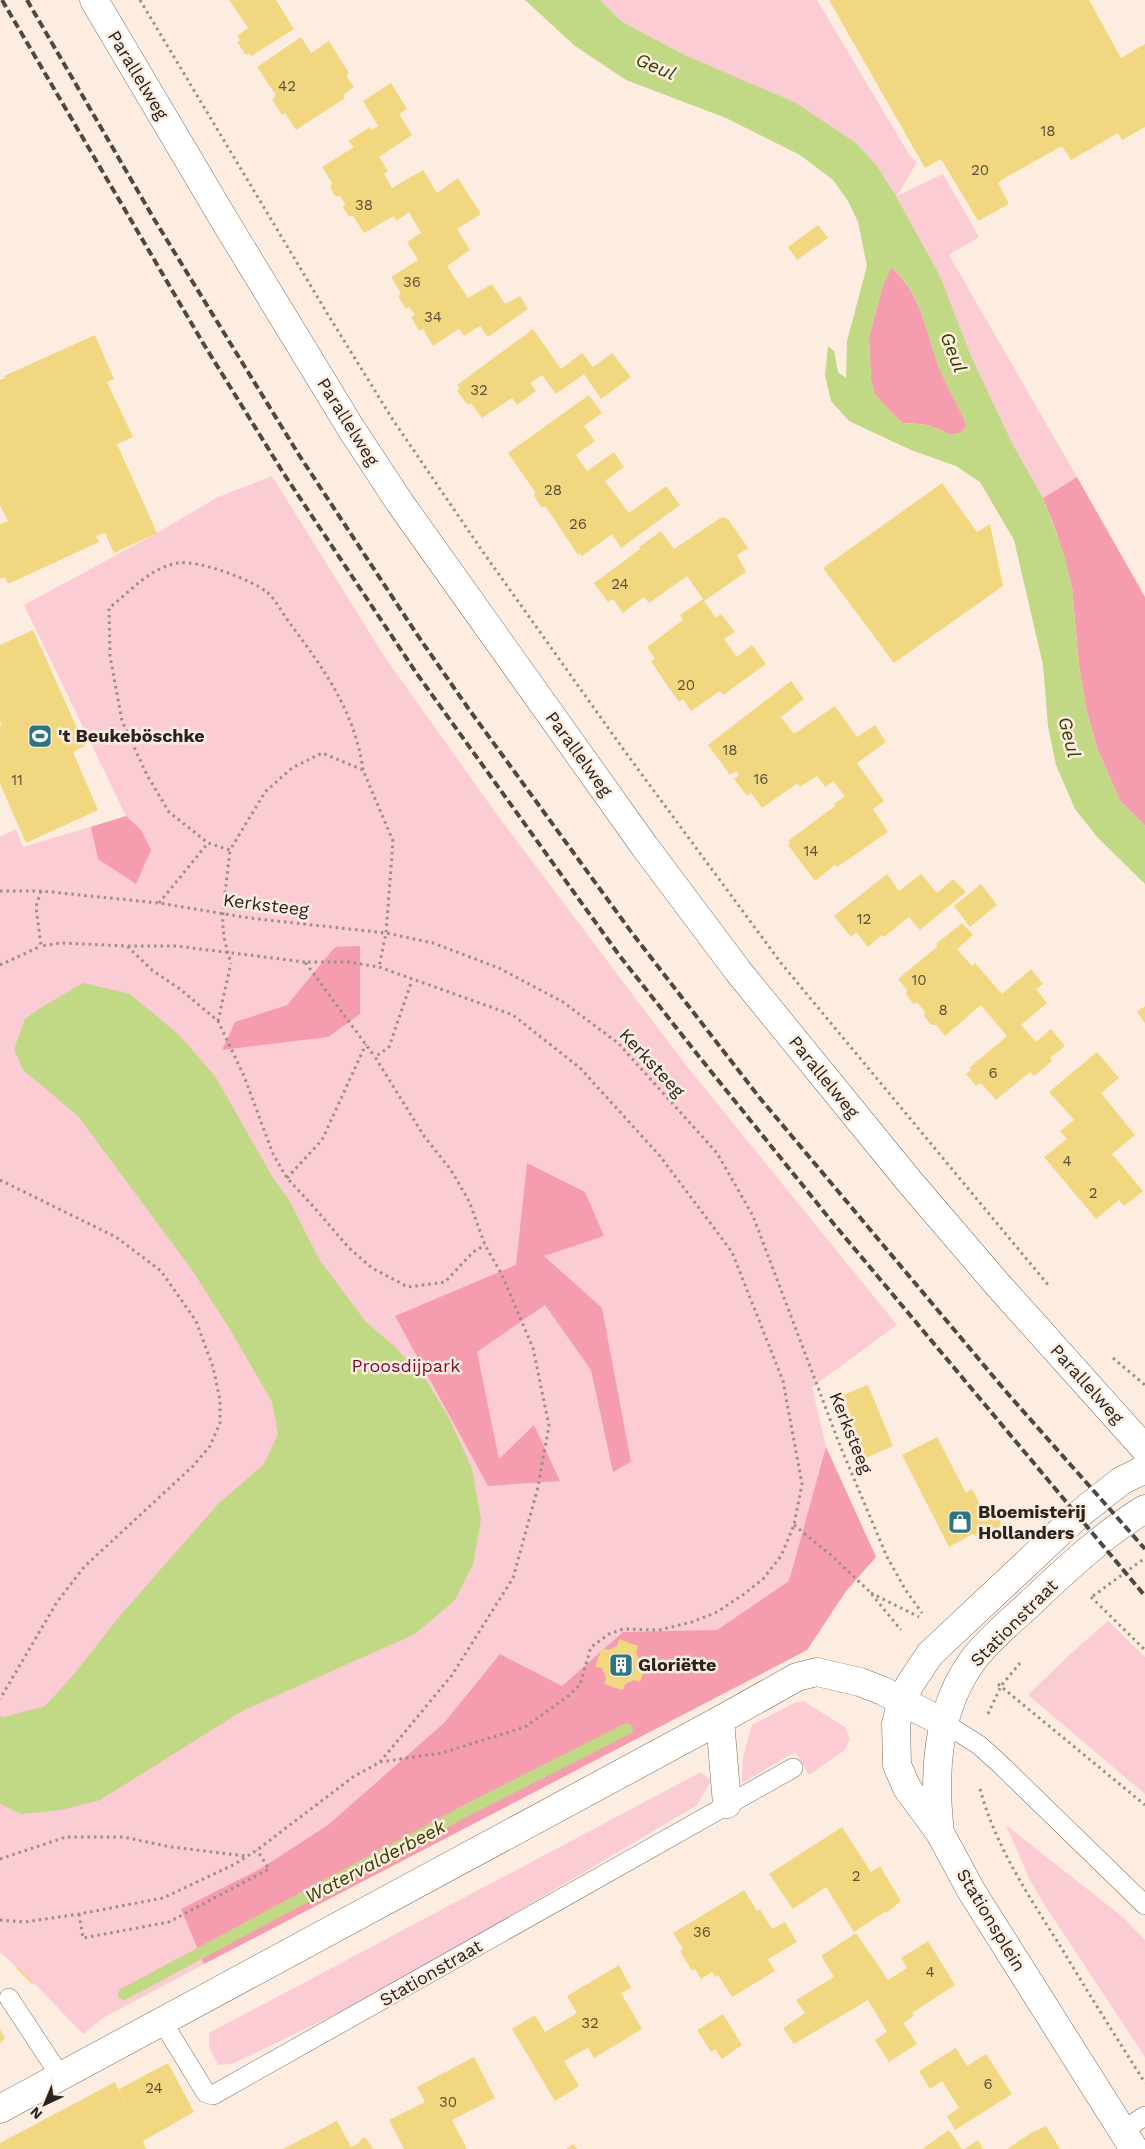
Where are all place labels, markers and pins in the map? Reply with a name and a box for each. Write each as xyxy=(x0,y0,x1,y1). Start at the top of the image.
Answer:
sports icon: 't Beukeböschke xyxy=(27,723,53,749)
place label: 't Beukeböschke xyxy=(58,725,205,746)
place label: Bloemisterij Hollanders xyxy=(978,1501,1086,1543)
shop icon: Bloemisterij Hollanders xyxy=(947,1509,973,1535)
building icon: Gloriëtte xyxy=(608,1652,634,1678)
place label: Gloriëtte xyxy=(638,1654,716,1675)

